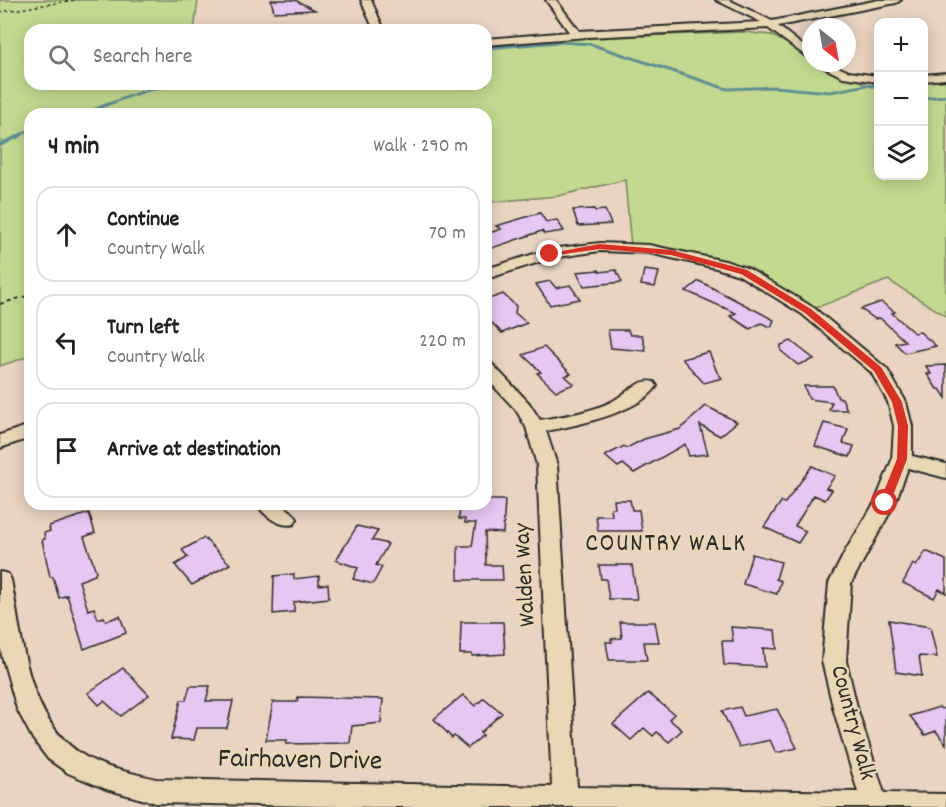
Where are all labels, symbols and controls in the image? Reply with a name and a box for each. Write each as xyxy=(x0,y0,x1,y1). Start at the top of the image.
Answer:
north arrow xyxy=(802,18,856,72)
map controls xyxy=(874,18,928,180)
button: + xyxy=(874,18,928,72)
search box xyxy=(24,24,492,90)
icon: search xyxy=(45,41,78,74)
text: Search here xyxy=(93,42,192,73)
button: − xyxy=(874,72,928,126)
button: layers xyxy=(874,126,928,180)
text: 4 min xyxy=(48,129,99,166)
text: Walk · 290 m xyxy=(373,133,468,161)
text: Continue xyxy=(107,205,179,236)
icon: ahead xyxy=(50,218,83,251)
text: 70 m xyxy=(429,220,466,248)
text: Country Walk xyxy=(107,236,205,264)
route end xyxy=(536,240,562,266)
text: Turn left xyxy=(107,313,179,344)
icon: left xyxy=(50,326,83,359)
text: 220 m xyxy=(419,328,466,356)
text: Country Walk xyxy=(107,344,205,372)
icon: arrive xyxy=(50,434,83,467)
text: Arrive at destination xyxy=(107,435,281,466)
route start xyxy=(871,489,897,515)
street label: Walden Way xyxy=(506,521,546,628)
district label: COUNTRY WALK xyxy=(585,526,747,563)
street label: Country Walk xyxy=(820,662,884,784)
street label: Fairhaven Drive xyxy=(217,741,383,783)

